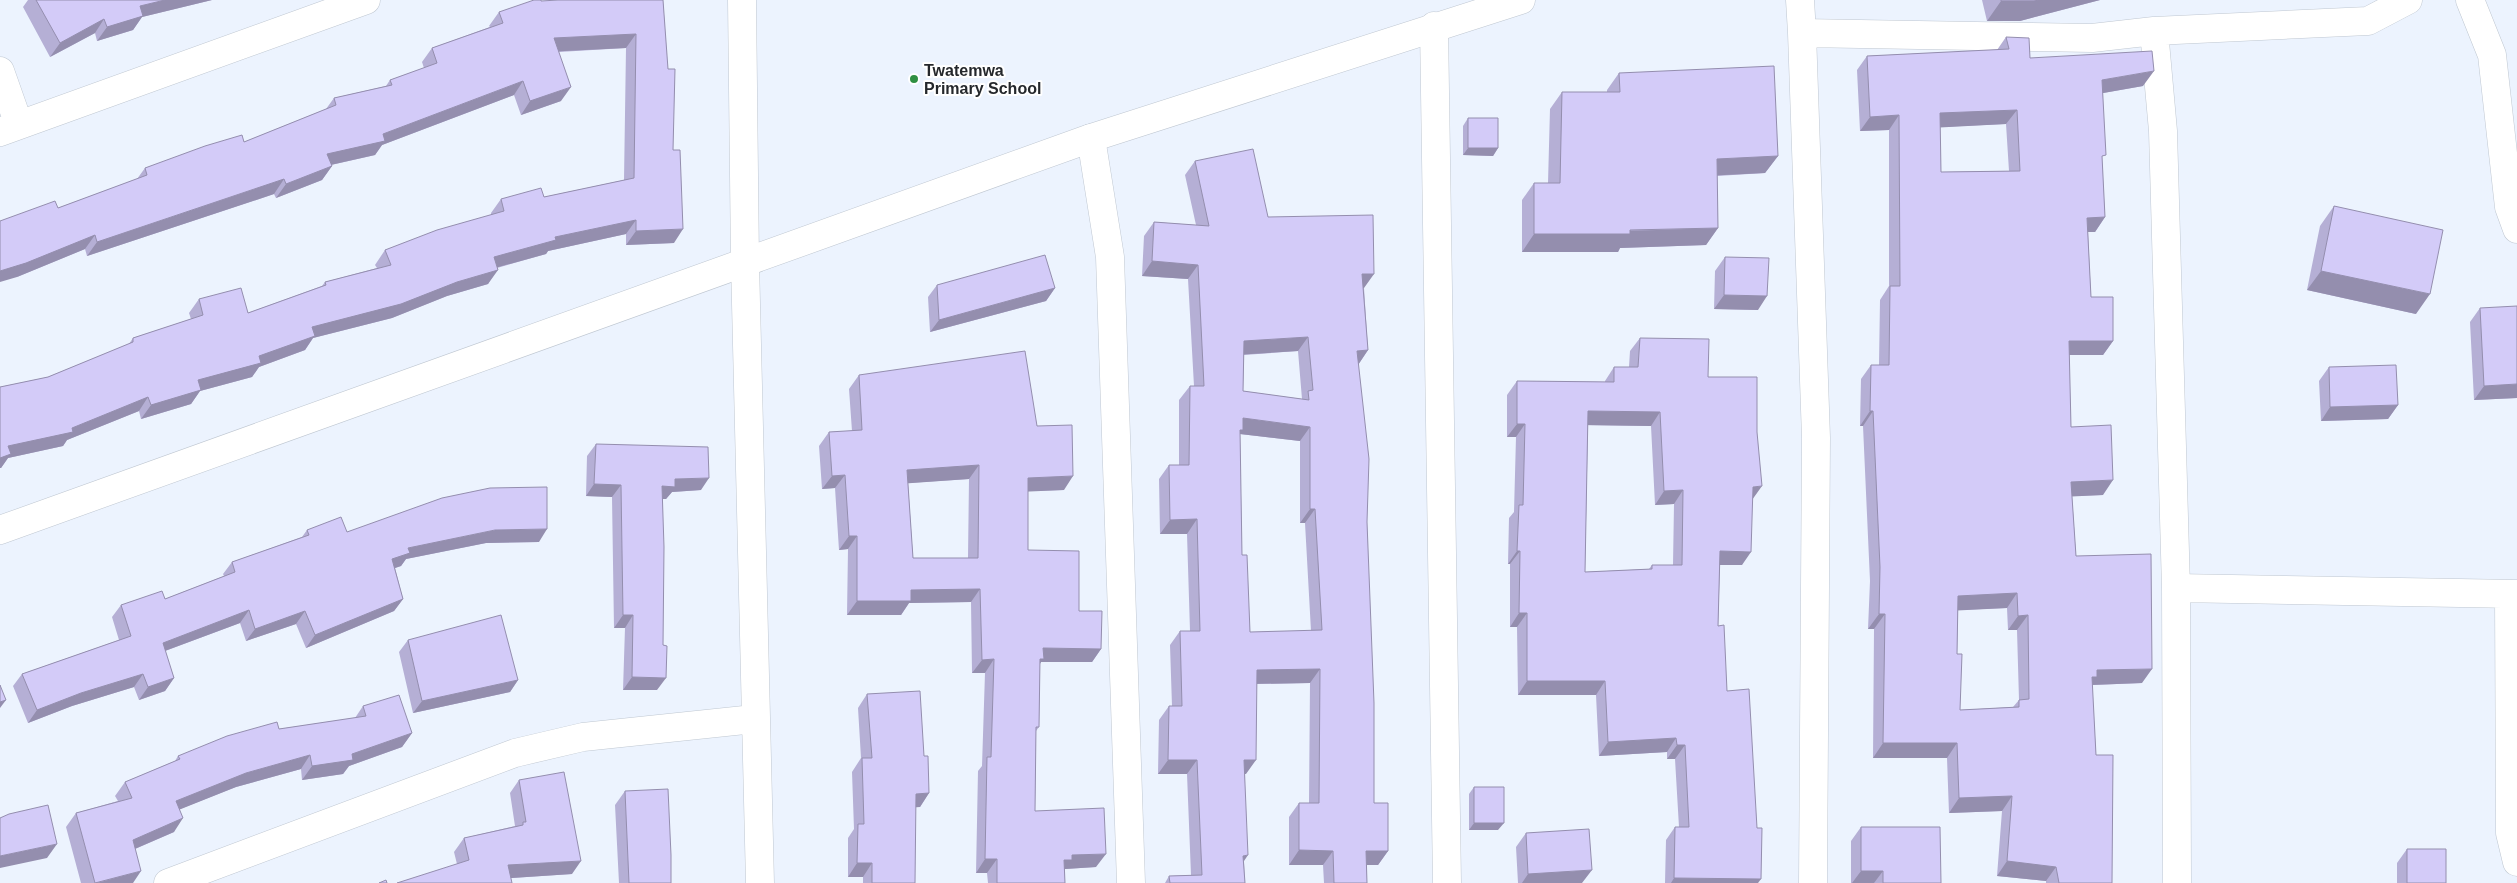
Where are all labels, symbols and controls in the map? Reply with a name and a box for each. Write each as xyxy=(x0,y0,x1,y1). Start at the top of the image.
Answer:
place label: Twatemwa Primary School xyxy=(924,62,1041,97)
marker: Twatemwa Primary School xyxy=(908,73,920,85)

